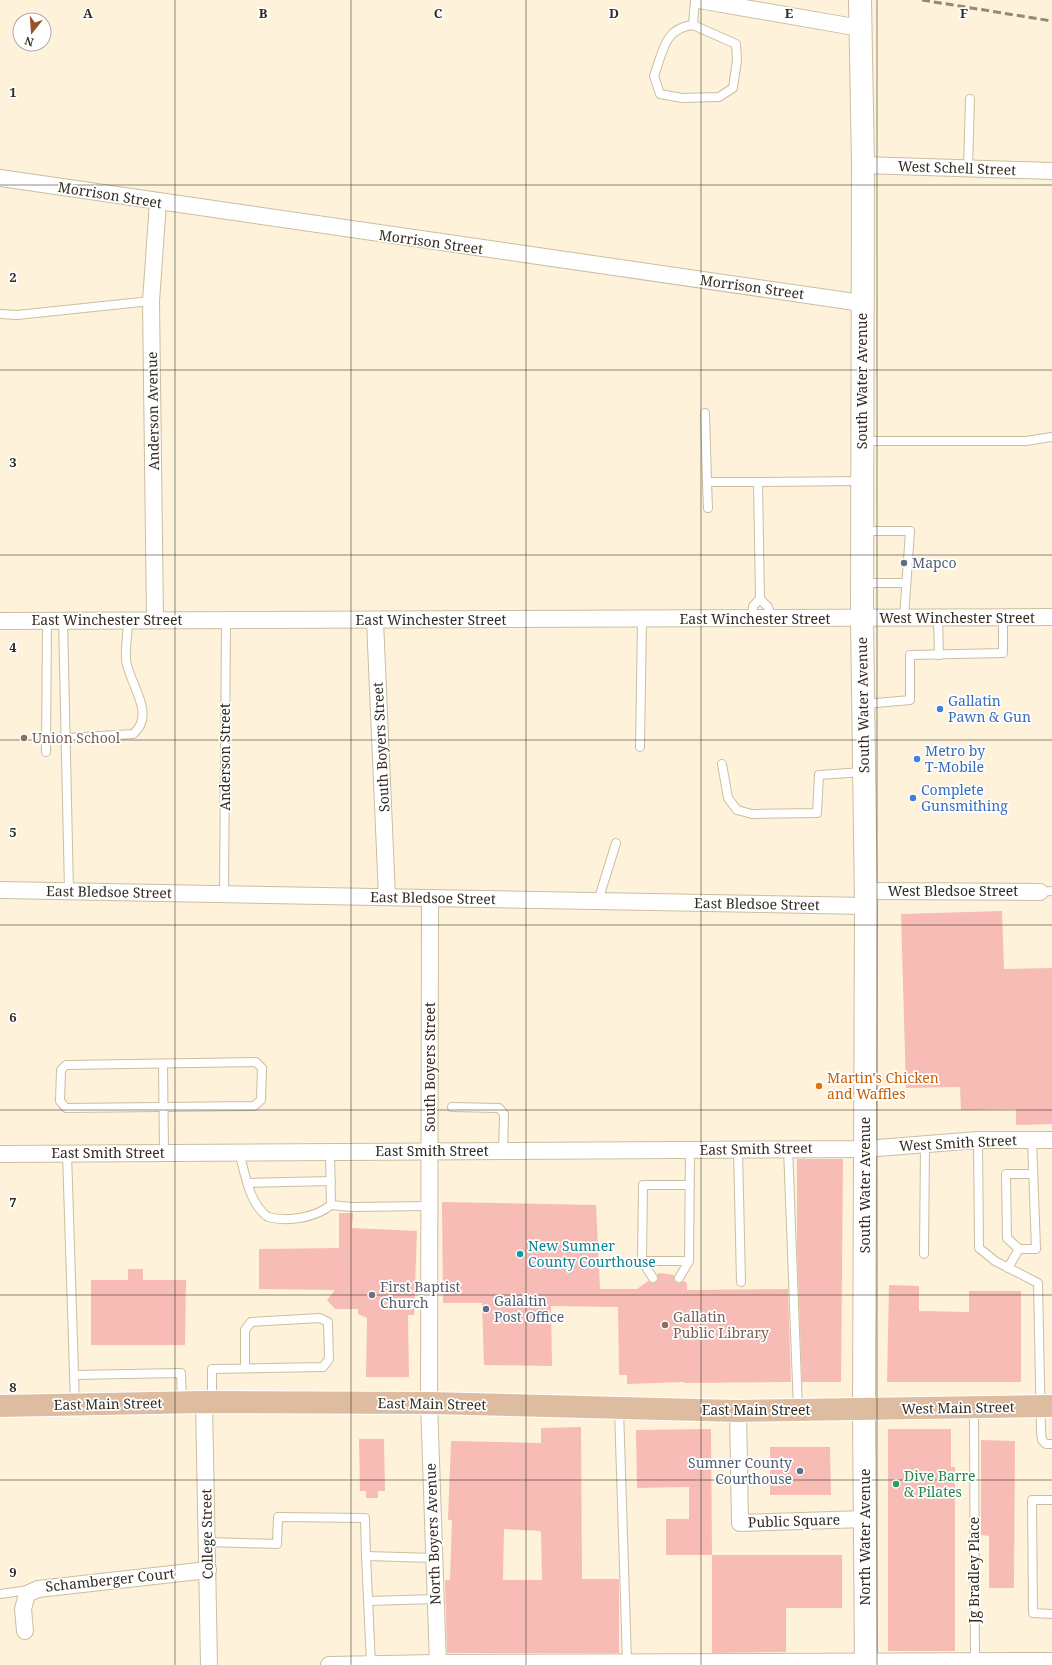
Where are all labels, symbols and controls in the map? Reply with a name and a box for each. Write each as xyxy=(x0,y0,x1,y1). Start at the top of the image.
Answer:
text: A xyxy=(83,4,93,22)
text: B xyxy=(259,4,268,22)
text: C xyxy=(434,4,443,22)
text: D xyxy=(609,4,619,22)
text: E xyxy=(785,4,794,22)
text: F xyxy=(960,4,968,22)
north arrow xyxy=(12,12,52,52)
text: N xyxy=(22,34,35,50)
text: 1 xyxy=(9,83,17,101)
street label: West Schell Street xyxy=(897,156,1017,179)
street label: Morrison Street xyxy=(57,177,163,212)
street label: Morrison Street xyxy=(378,225,484,258)
text: 2 xyxy=(9,268,17,286)
street label: Morrison Street xyxy=(699,270,805,303)
street label: South Water Avenue xyxy=(852,313,871,449)
street label: Anderson Avenue xyxy=(142,352,163,471)
text: 3 xyxy=(9,453,17,471)
place label: Mapco xyxy=(912,553,957,572)
marker: Mapco xyxy=(899,558,909,568)
street label: West Winchester Street xyxy=(879,608,1035,627)
street label: East Winchester Street xyxy=(680,609,831,628)
street label: East Winchester Street xyxy=(32,610,183,629)
street label: East Winchester Street xyxy=(356,610,507,629)
street label: South Water Avenue xyxy=(852,637,873,773)
text: 4 xyxy=(9,638,17,656)
street label: South Boyers Street xyxy=(368,682,393,812)
place label: Gallatin Pawn & Gun xyxy=(948,691,1031,726)
street label: Anderson Street xyxy=(215,703,234,811)
marker: Gallatin Pawn & Gun xyxy=(935,704,945,714)
place label: Union School xyxy=(32,728,121,747)
marker: Union School xyxy=(19,733,29,743)
place label: Metro by T-Mobile xyxy=(925,741,985,776)
marker: Metro by T-Mobile xyxy=(912,754,922,764)
place label: Complete Gunsmithing xyxy=(921,780,1008,815)
marker: Complete Gunsmithing xyxy=(908,793,918,803)
text: 5 xyxy=(9,823,17,841)
street label: East Bledsoe Street xyxy=(46,881,172,902)
street label: West Bledsoe Street xyxy=(888,881,1018,900)
street label: East Bledsoe Street xyxy=(370,887,496,908)
street label: East Bledsoe Street xyxy=(694,893,820,914)
street label: South Boyers Street xyxy=(420,1002,439,1132)
text: 6 xyxy=(9,1008,17,1026)
place label: Martin's Chicken and Waffles xyxy=(827,1068,939,1103)
marker: Martin's Chicken and Waffles xyxy=(814,1081,824,1091)
street label: South Water Avenue xyxy=(855,1117,874,1253)
street label: West Smith Street xyxy=(899,1130,1017,1155)
street label: East Smith Street xyxy=(699,1138,813,1159)
street label: East Smith Street xyxy=(375,1141,489,1160)
street label: East Smith Street xyxy=(51,1143,165,1162)
text: 7 xyxy=(9,1193,17,1211)
place label: New Sumner County Courthouse xyxy=(528,1236,656,1271)
marker: New Sumner County Courthouse xyxy=(515,1249,525,1259)
place label: First Baptist Church xyxy=(380,1277,461,1312)
marker: First Baptist Church xyxy=(367,1290,377,1300)
place label: Galaltin Post Office xyxy=(494,1291,564,1326)
marker: Galaltin Post Office xyxy=(481,1304,491,1314)
place label: Gallatin Public Library xyxy=(673,1307,769,1342)
marker: Gallatin Public Library xyxy=(660,1320,670,1330)
text: 8 xyxy=(9,1378,17,1396)
street label: East Main Street xyxy=(53,1393,163,1414)
street label: East Main Street xyxy=(377,1393,487,1414)
street label: West Main Street xyxy=(901,1397,1015,1418)
street label: East Main Street xyxy=(702,1400,810,1419)
place label: Sumner County Courthouse xyxy=(688,1453,792,1488)
street label: North Boyers Avenue xyxy=(421,1463,444,1605)
marker: Sumner County Courthouse xyxy=(795,1466,805,1476)
place label: Dive Barre & Pilates xyxy=(904,1466,976,1501)
street label: North Water Avenue xyxy=(855,1468,874,1606)
marker: Dive Barre & Pilates xyxy=(891,1479,901,1489)
street label: College Street xyxy=(196,1489,217,1579)
street label: Public Square xyxy=(747,1509,840,1532)
street label: Jg Bradley Place xyxy=(964,1517,983,1624)
text: 9 xyxy=(9,1563,17,1581)
street label: Schamberger Court xyxy=(45,1563,175,1596)

